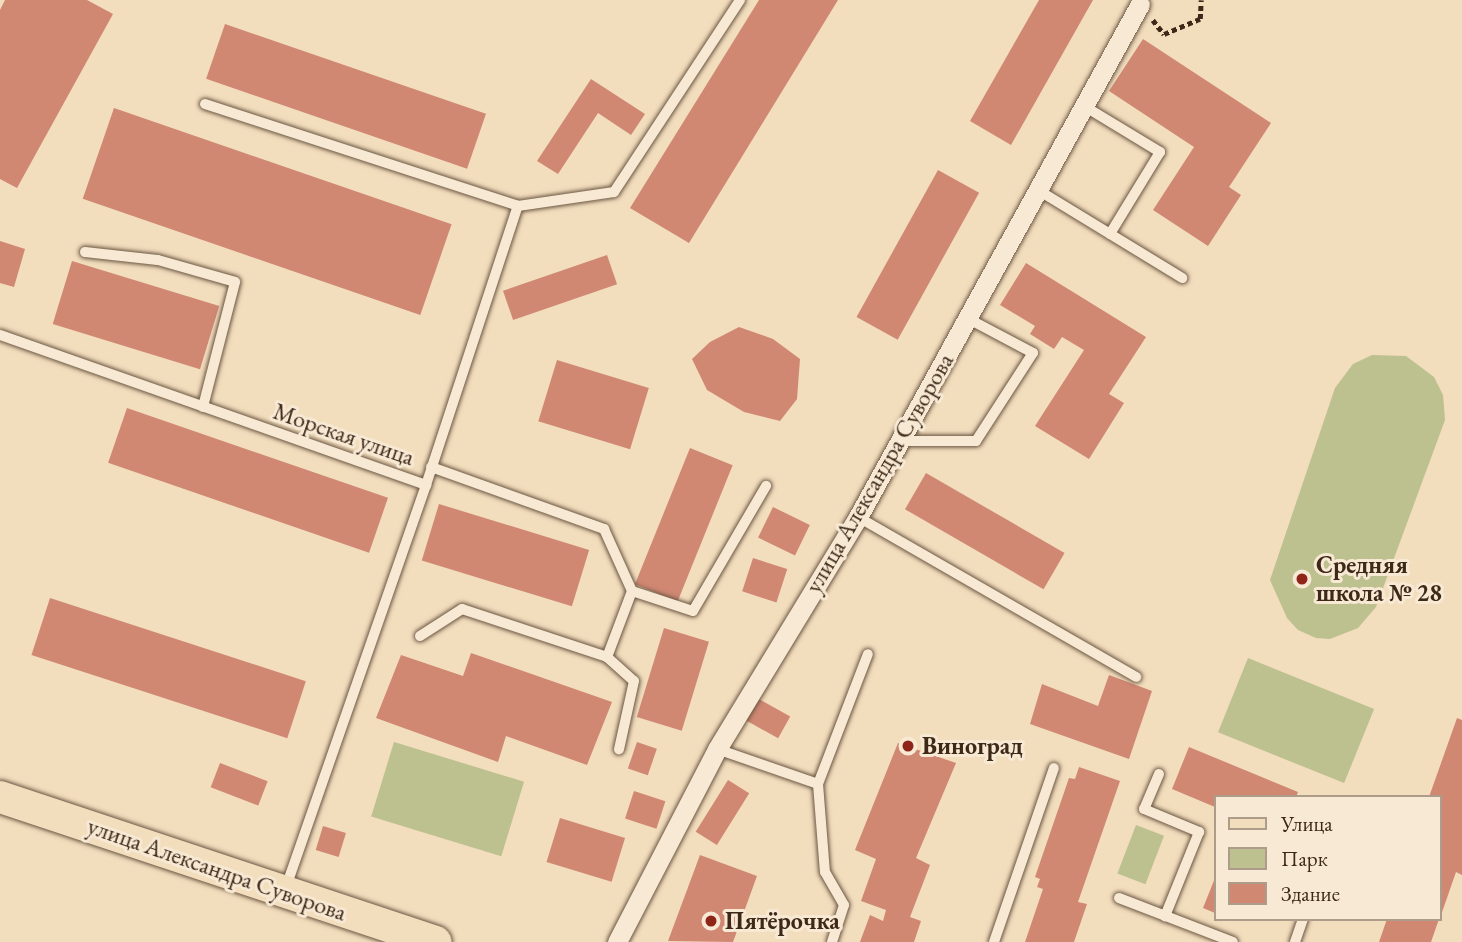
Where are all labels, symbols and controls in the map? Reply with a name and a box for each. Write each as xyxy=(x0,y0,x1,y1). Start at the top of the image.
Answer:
street label: улица Александра Суворова xyxy=(799,348,959,598)
street label: Морская улица xyxy=(270,396,418,472)
place label: Средняя школа № 28 xyxy=(1316,551,1442,607)
marker: Средняя школа № 28 xyxy=(1294,571,1310,587)
place label: Виноград xyxy=(922,732,1023,760)
marker: Виноград xyxy=(900,738,916,754)
legend xyxy=(1214,795,1441,921)
text: Улица xyxy=(1281,810,1333,837)
street label: улица Александра Суворова xyxy=(84,811,350,927)
text: Парк xyxy=(1281,845,1328,872)
text: Здание xyxy=(1281,880,1340,907)
place label: Пятёрочка xyxy=(725,907,840,935)
marker: Пятёрочка xyxy=(703,913,719,929)

